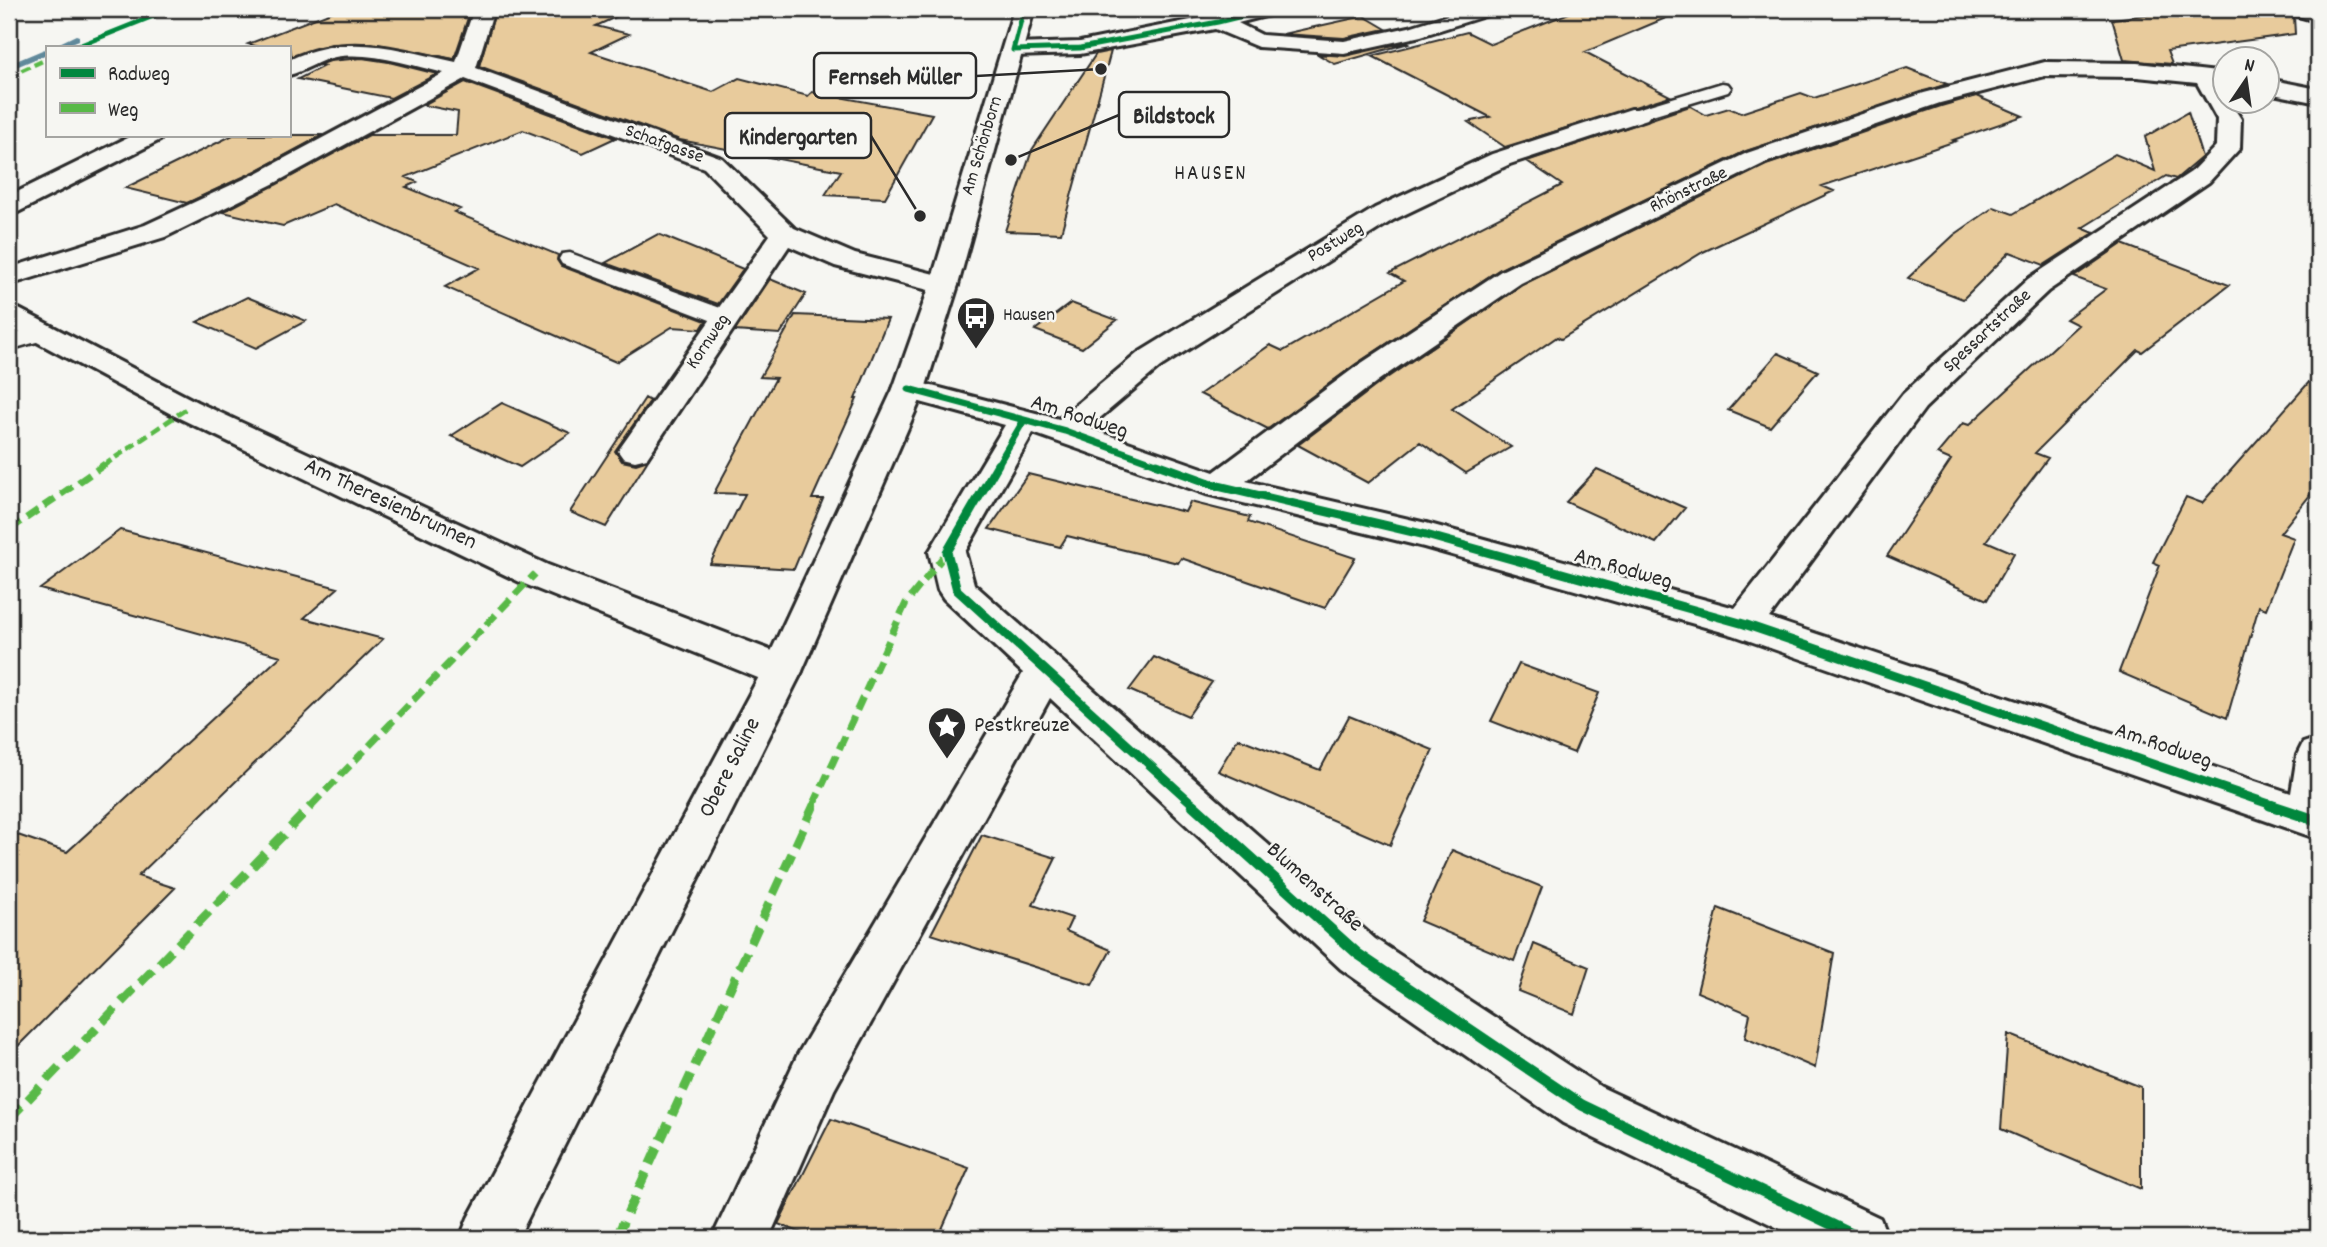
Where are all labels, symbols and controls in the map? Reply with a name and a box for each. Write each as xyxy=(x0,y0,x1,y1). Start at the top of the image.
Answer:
legend xyxy=(46,46,290,136)
north arrow xyxy=(2212,46,2282,116)
callout: Fernseh Müller xyxy=(814,53,976,98)
text: N xyxy=(2241,53,2257,81)
text: Radweg xyxy=(108,61,170,91)
text: Fernseh Müller xyxy=(828,62,963,96)
callout: Bildstock xyxy=(1119,92,1229,137)
street label: Am Schönborn xyxy=(955,93,1011,199)
text: Weg xyxy=(108,97,139,127)
text: Bildstock xyxy=(1133,101,1215,135)
callout: Kindergarten xyxy=(725,113,871,158)
street label: Schafgasse xyxy=(621,118,707,172)
text: Kindergarten xyxy=(739,122,857,156)
district label: HAUSEN xyxy=(1174,160,1248,190)
street label: Rhönstraße xyxy=(1646,161,1732,221)
street label: Postweg xyxy=(1303,216,1369,270)
street label: Spessartstraße xyxy=(1938,284,2038,380)
bus stop icon: Hausen xyxy=(955,295,997,350)
place label: Hausen xyxy=(1003,303,1055,330)
street label: Kornweg xyxy=(680,309,738,375)
street label: Am Rodweg xyxy=(1026,387,1132,449)
street label: Am Theresienbrunnen xyxy=(298,450,482,560)
street label: Am Rodweg xyxy=(1570,540,1676,600)
place icon: Pestkreuze xyxy=(926,705,968,760)
place label: Pestkreuze xyxy=(974,710,1070,743)
street label: Obere Saline xyxy=(692,712,770,824)
street label: Am Rodweg xyxy=(2110,715,2216,779)
street label: Blumenstraße xyxy=(1258,835,1370,941)

